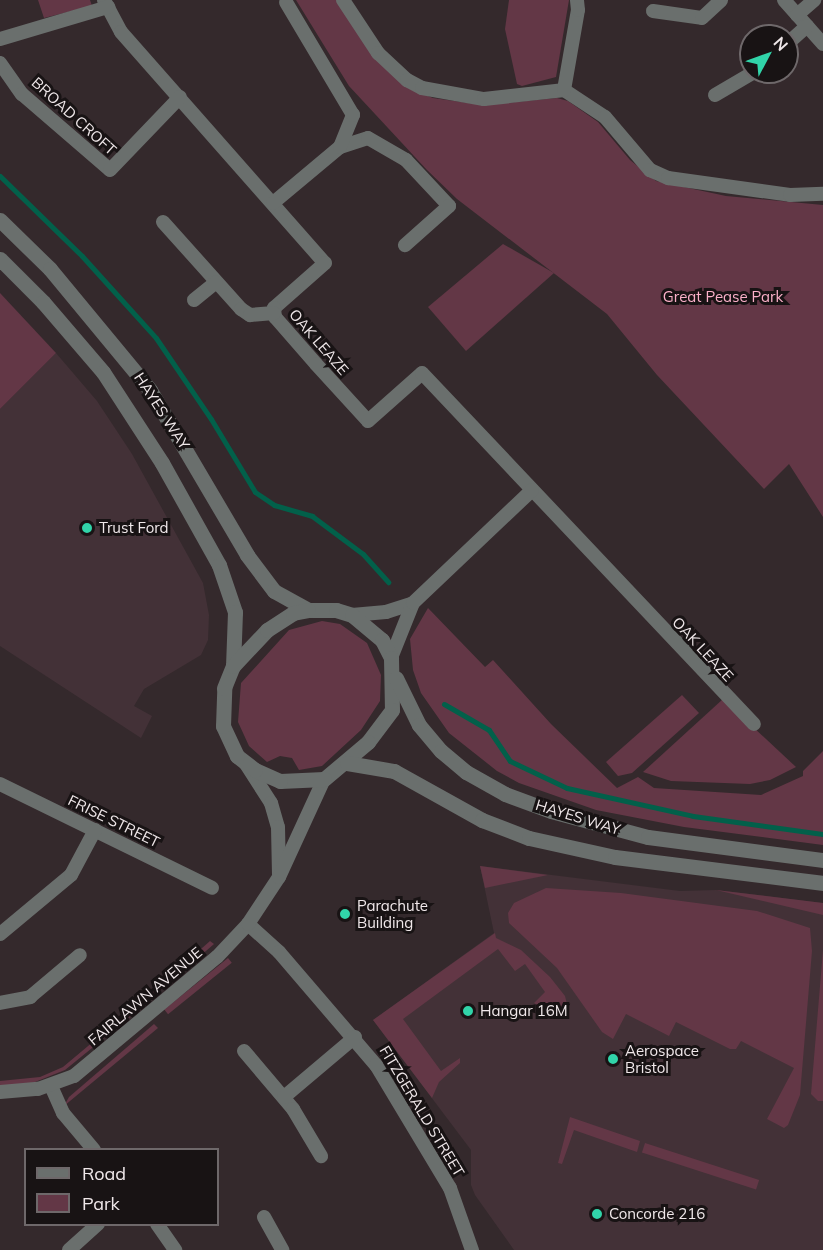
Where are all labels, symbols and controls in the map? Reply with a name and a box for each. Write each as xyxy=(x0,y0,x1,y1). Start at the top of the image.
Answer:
north arrow xyxy=(739,24,799,84)
text: N xyxy=(770,32,793,55)
street label: BROAD CROFT xyxy=(28,73,120,159)
park label: Great Pease Park xyxy=(663,288,783,306)
street label: OAK LEAZE xyxy=(286,305,352,379)
street label: HAYES WAY xyxy=(131,369,193,453)
place label: Trust Ford xyxy=(99,519,169,537)
marker: Trust Ford xyxy=(80,521,94,535)
street label: OAK LEAZE xyxy=(669,613,737,685)
street label: FRISE STREET xyxy=(65,791,163,851)
street label: HAYES WAY xyxy=(533,796,623,838)
place label: Parachute Building xyxy=(357,896,428,931)
marker: Parachute Building xyxy=(338,907,352,921)
street label: FAIRLAWN AVENUE xyxy=(84,943,206,1049)
place label: Hangar 16M xyxy=(480,1002,568,1020)
marker: Hangar 16M xyxy=(461,1004,475,1018)
place label: Aerospace Bristol xyxy=(625,1041,699,1076)
street label: FITZGERALD STREET xyxy=(376,1042,468,1180)
marker: Aerospace Bristol xyxy=(606,1052,620,1066)
legend xyxy=(24,1148,219,1226)
text: Road xyxy=(82,1162,126,1185)
text: Park xyxy=(82,1192,120,1215)
place label: Concorde 216 xyxy=(609,1205,705,1223)
marker: Concorde 216 xyxy=(590,1207,604,1221)

